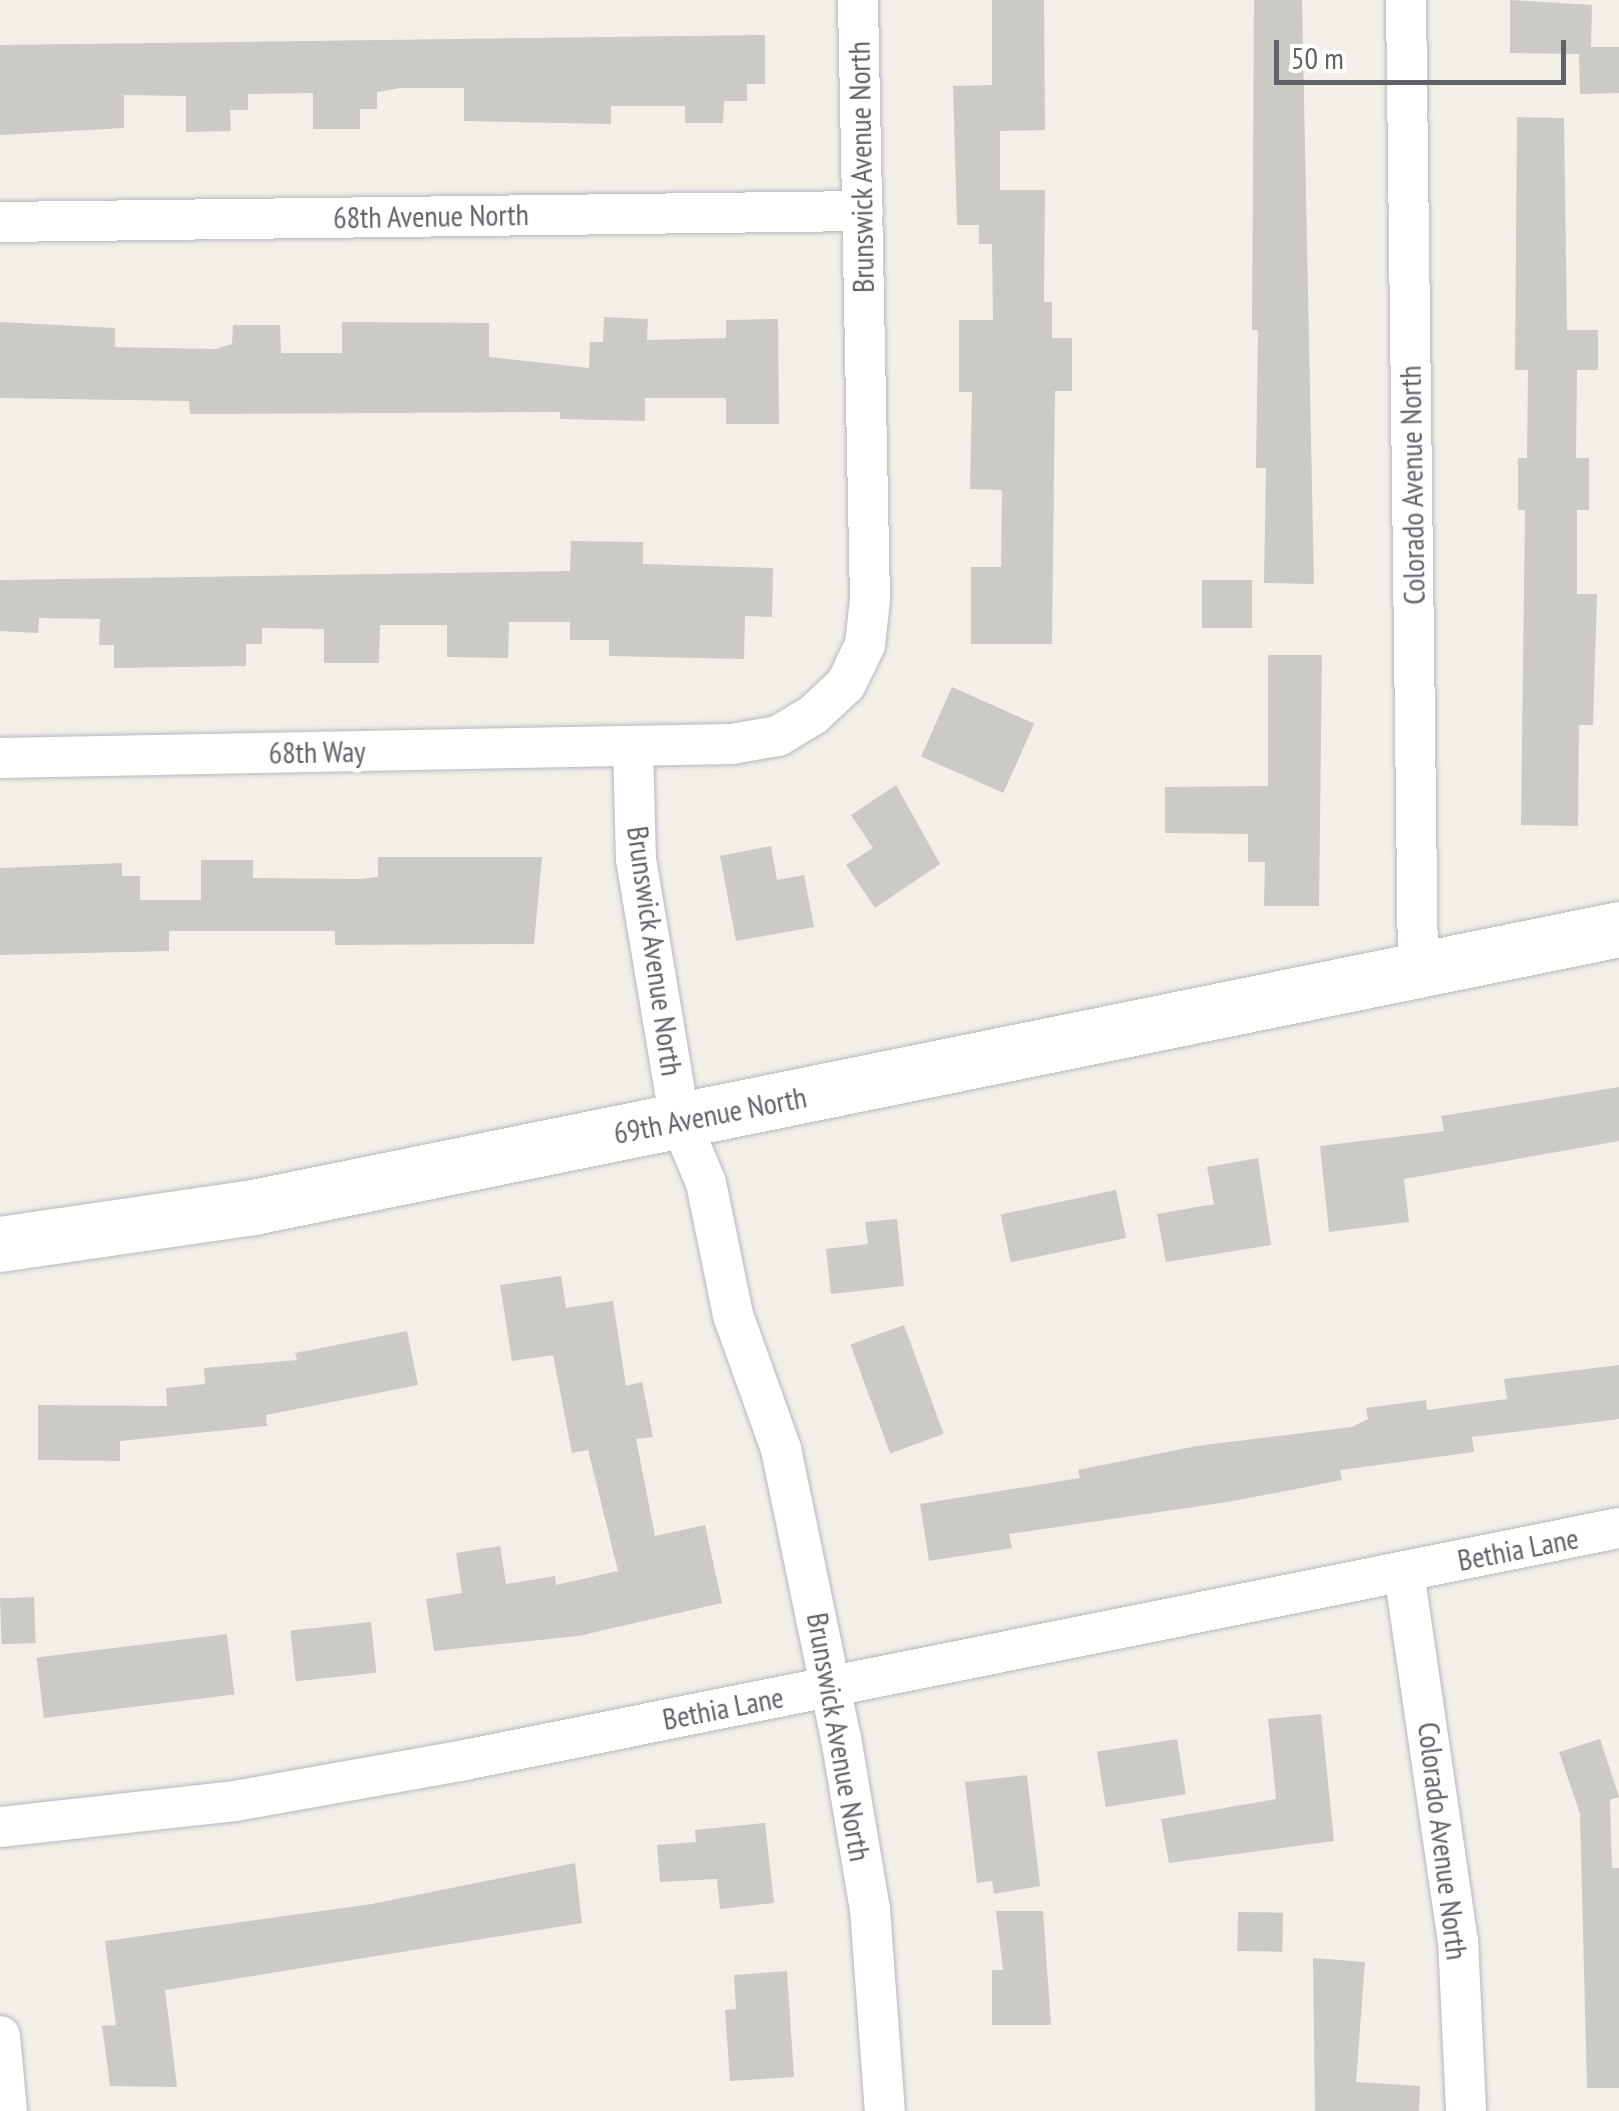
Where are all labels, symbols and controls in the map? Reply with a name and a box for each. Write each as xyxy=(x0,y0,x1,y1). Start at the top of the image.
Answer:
scale bar xyxy=(1279,20,1572,82)
text: 50 m xyxy=(1291,38,1344,77)
street label: Brunswick Avenue North xyxy=(841,40,881,294)
street label: 68th Avenue North xyxy=(332,196,530,236)
street label: Colorado Avenue North xyxy=(1392,365,1432,605)
street label: 68th Way xyxy=(268,733,366,771)
street label: Brunswick Avenue North xyxy=(620,823,690,1079)
street label: 69th Avenue North xyxy=(610,1079,810,1151)
street label: Bethia Lane xyxy=(1454,1520,1582,1578)
street label: Brunswick Avenue North xyxy=(799,1609,879,1865)
street label: Bethia Lane xyxy=(659,1679,787,1737)
street label: Colorado Avenue North xyxy=(1411,1720,1475,1962)

